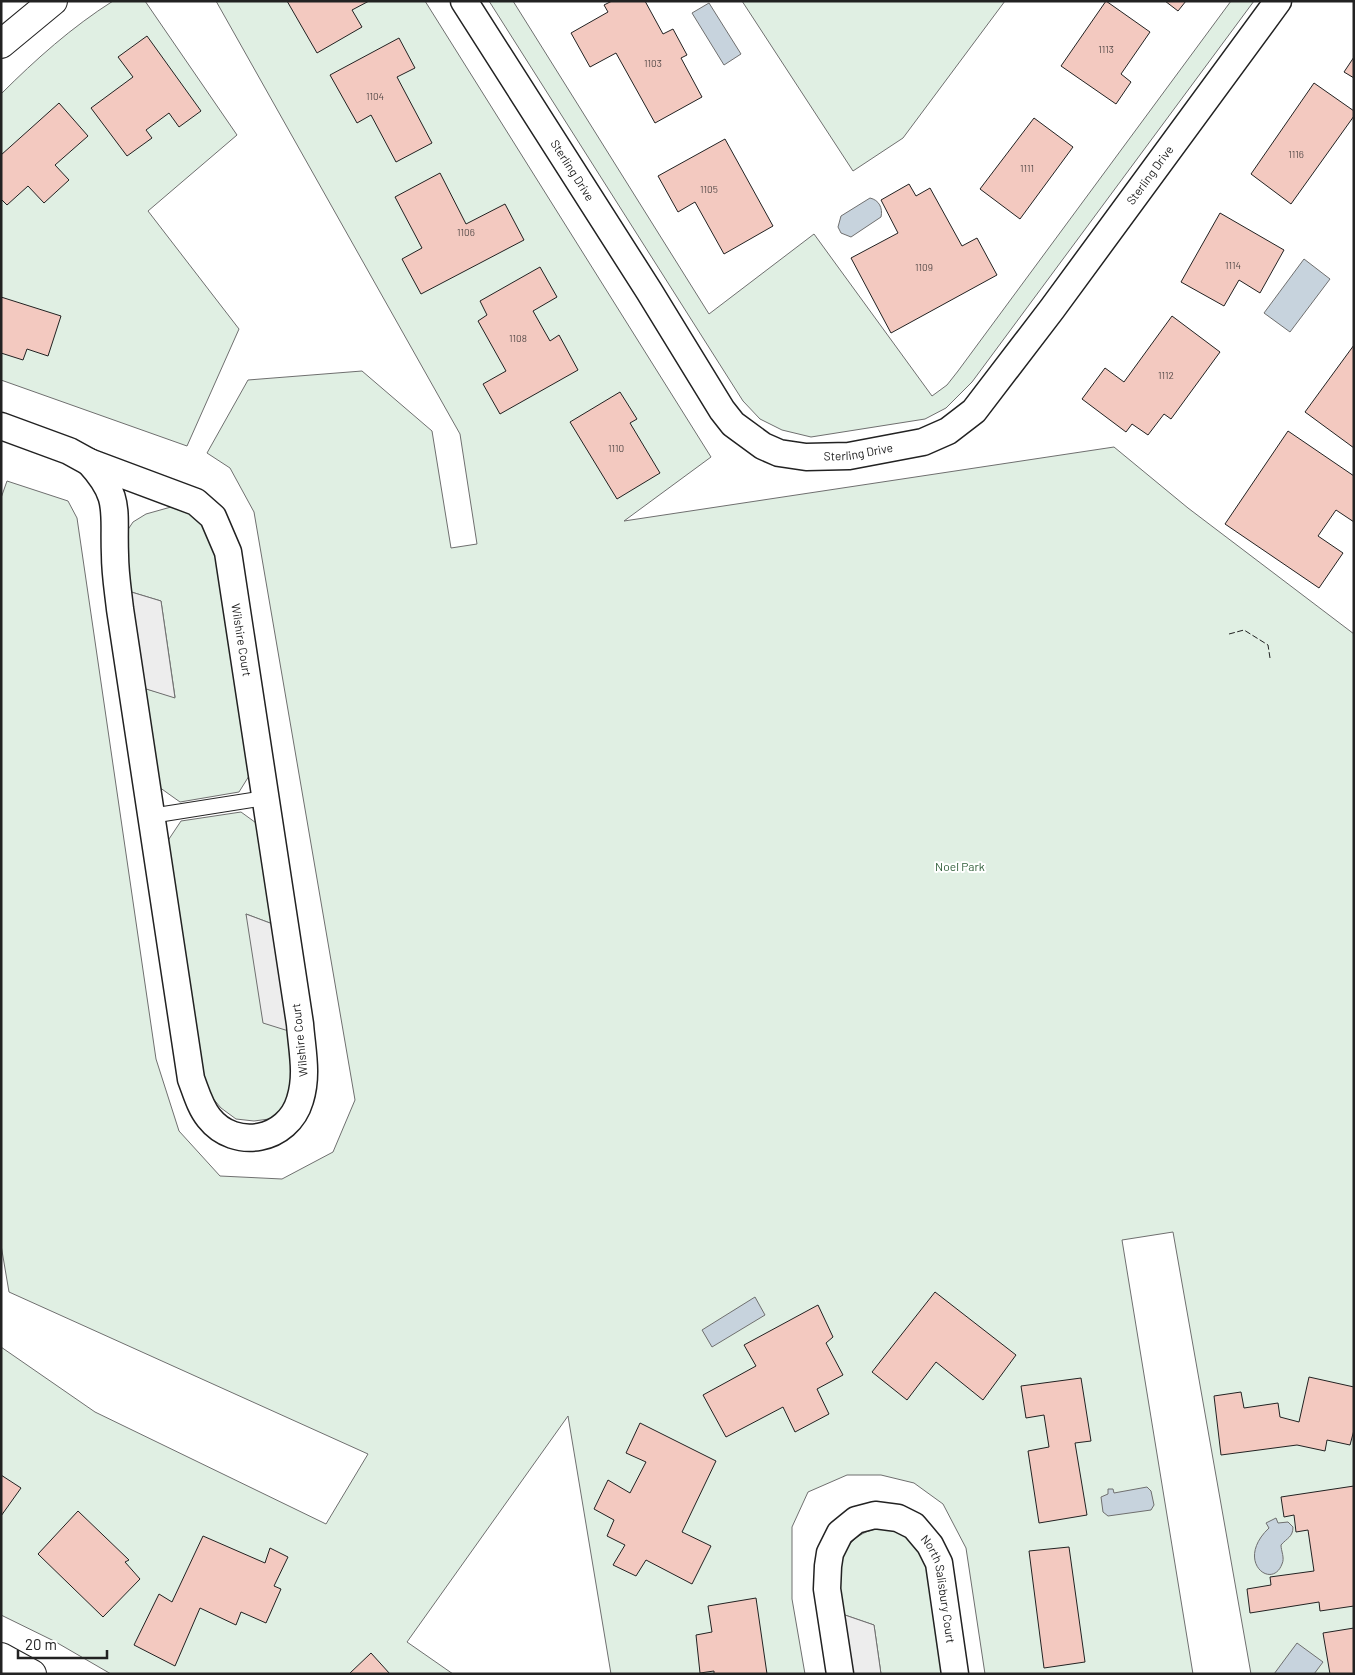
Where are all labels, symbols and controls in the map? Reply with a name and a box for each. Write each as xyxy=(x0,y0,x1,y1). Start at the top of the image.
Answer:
house number: 1113 xyxy=(1098,43,1114,55)
house number: 1103 xyxy=(644,57,662,69)
house number: 1104 xyxy=(366,90,384,102)
street label: Sterling Drive xyxy=(548,137,598,203)
street label: Sterling Drive xyxy=(1123,142,1176,207)
house number: 1116 xyxy=(1288,148,1304,160)
house number: 1111 xyxy=(1020,162,1034,174)
house number: 1105 xyxy=(700,183,718,195)
house number: 1106 xyxy=(457,226,475,238)
house number: 1114 xyxy=(1225,259,1241,271)
house number: 1109 xyxy=(915,261,933,273)
house number: 1108 xyxy=(509,332,527,344)
house number: 1112 xyxy=(1158,369,1174,381)
street label: Sterling Drive xyxy=(824,440,894,463)
house number: 1110 xyxy=(608,442,624,454)
street label: Wilshire Court xyxy=(229,602,255,677)
park label: Noel Park xyxy=(935,859,985,873)
street label: Wilshire Court xyxy=(288,1003,310,1078)
street label: North Salisbury Court xyxy=(918,1532,959,1644)
scale bar xyxy=(18,1628,106,1660)
text: 20 m xyxy=(25,1635,57,1653)

